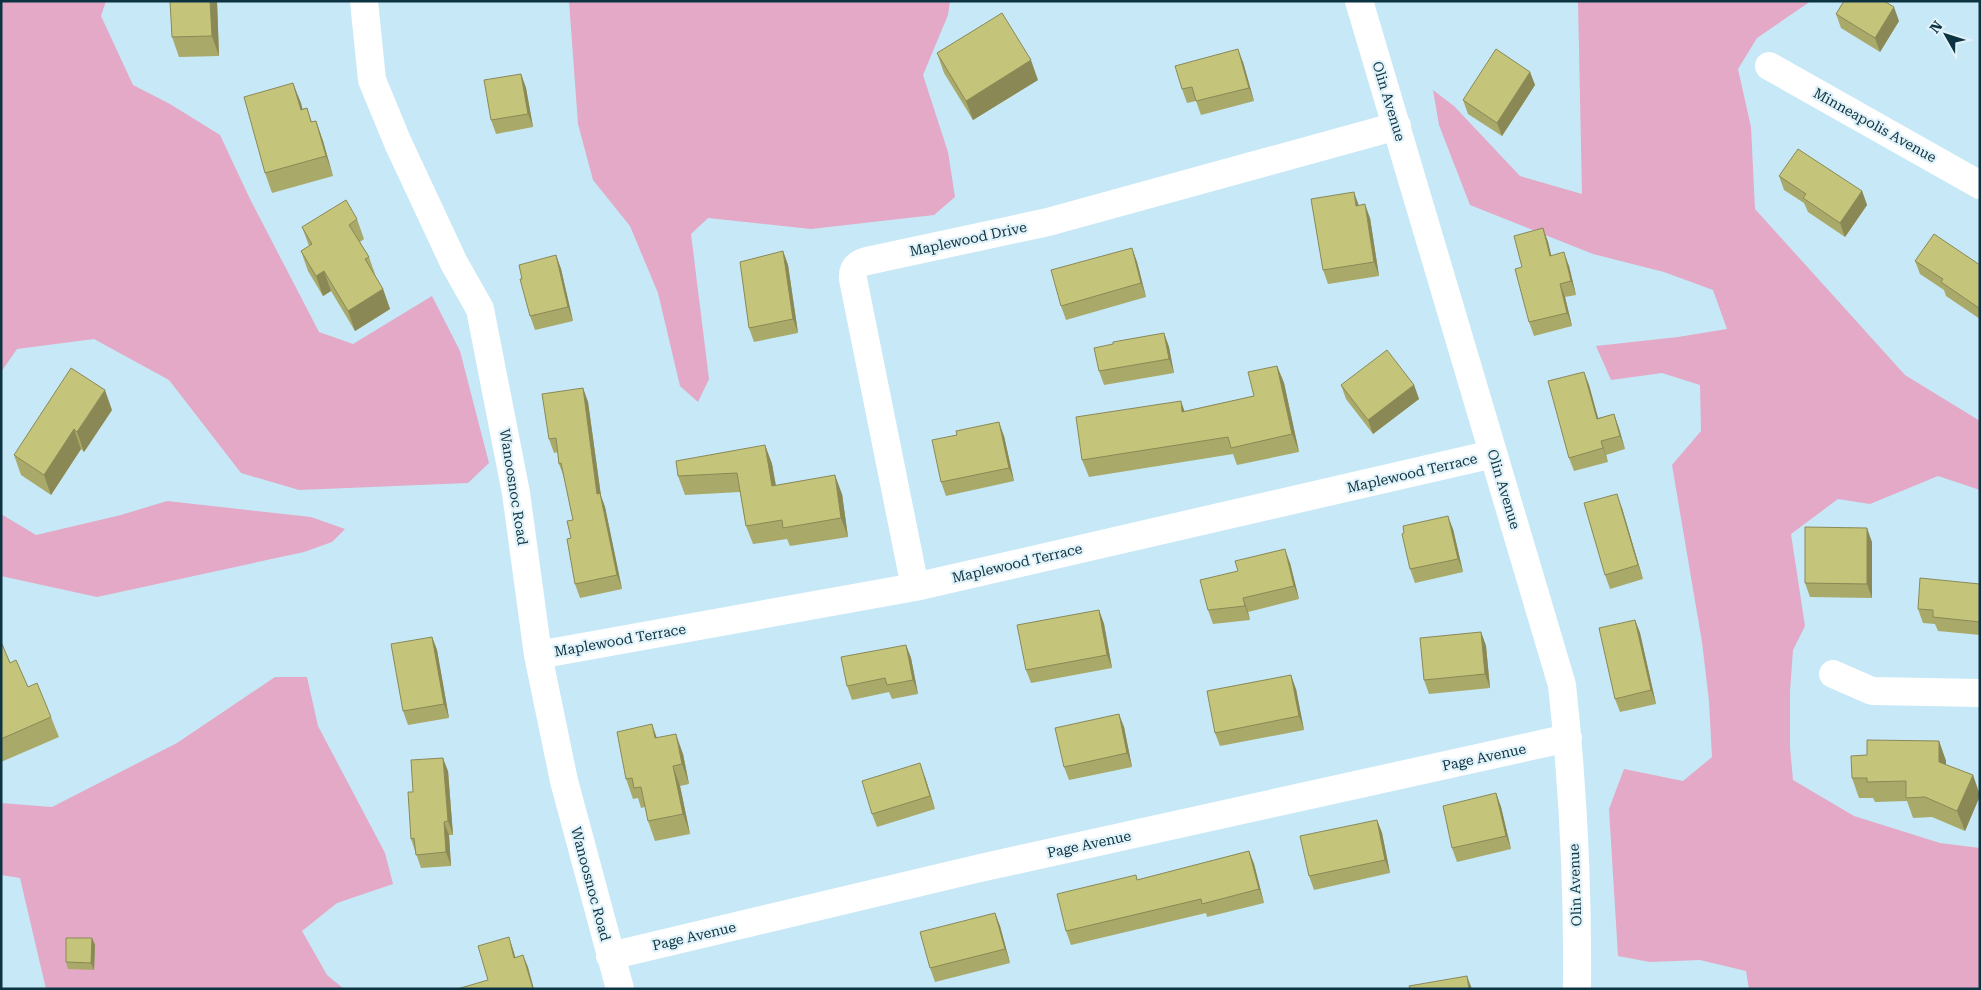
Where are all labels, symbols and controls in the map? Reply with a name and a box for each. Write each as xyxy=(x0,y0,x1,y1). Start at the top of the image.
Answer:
north arrow xyxy=(1921,10,1971,60)
text: N xyxy=(1926,17,1946,36)
street label: Olin Avenue xyxy=(1369,59,1409,143)
street label: Minneapolis Avenue xyxy=(1811,85,1940,166)
street label: Maplewood Drive xyxy=(908,219,1028,259)
street label: Wanoosnoc Road xyxy=(497,428,531,546)
street label: Olin Avenue xyxy=(1484,447,1524,531)
street label: Maplewood Terrace xyxy=(1345,450,1479,496)
street label: Maplewood Terrace xyxy=(950,540,1084,586)
street label: Maplewood Terrace xyxy=(553,620,687,659)
street label: Page Avenue xyxy=(1441,740,1528,774)
street label: Wanoosnoc Road xyxy=(568,825,614,943)
street label: Page Avenue xyxy=(1046,827,1133,861)
street label: Olin Avenue xyxy=(1566,843,1584,927)
street label: Page Avenue xyxy=(651,919,738,953)

